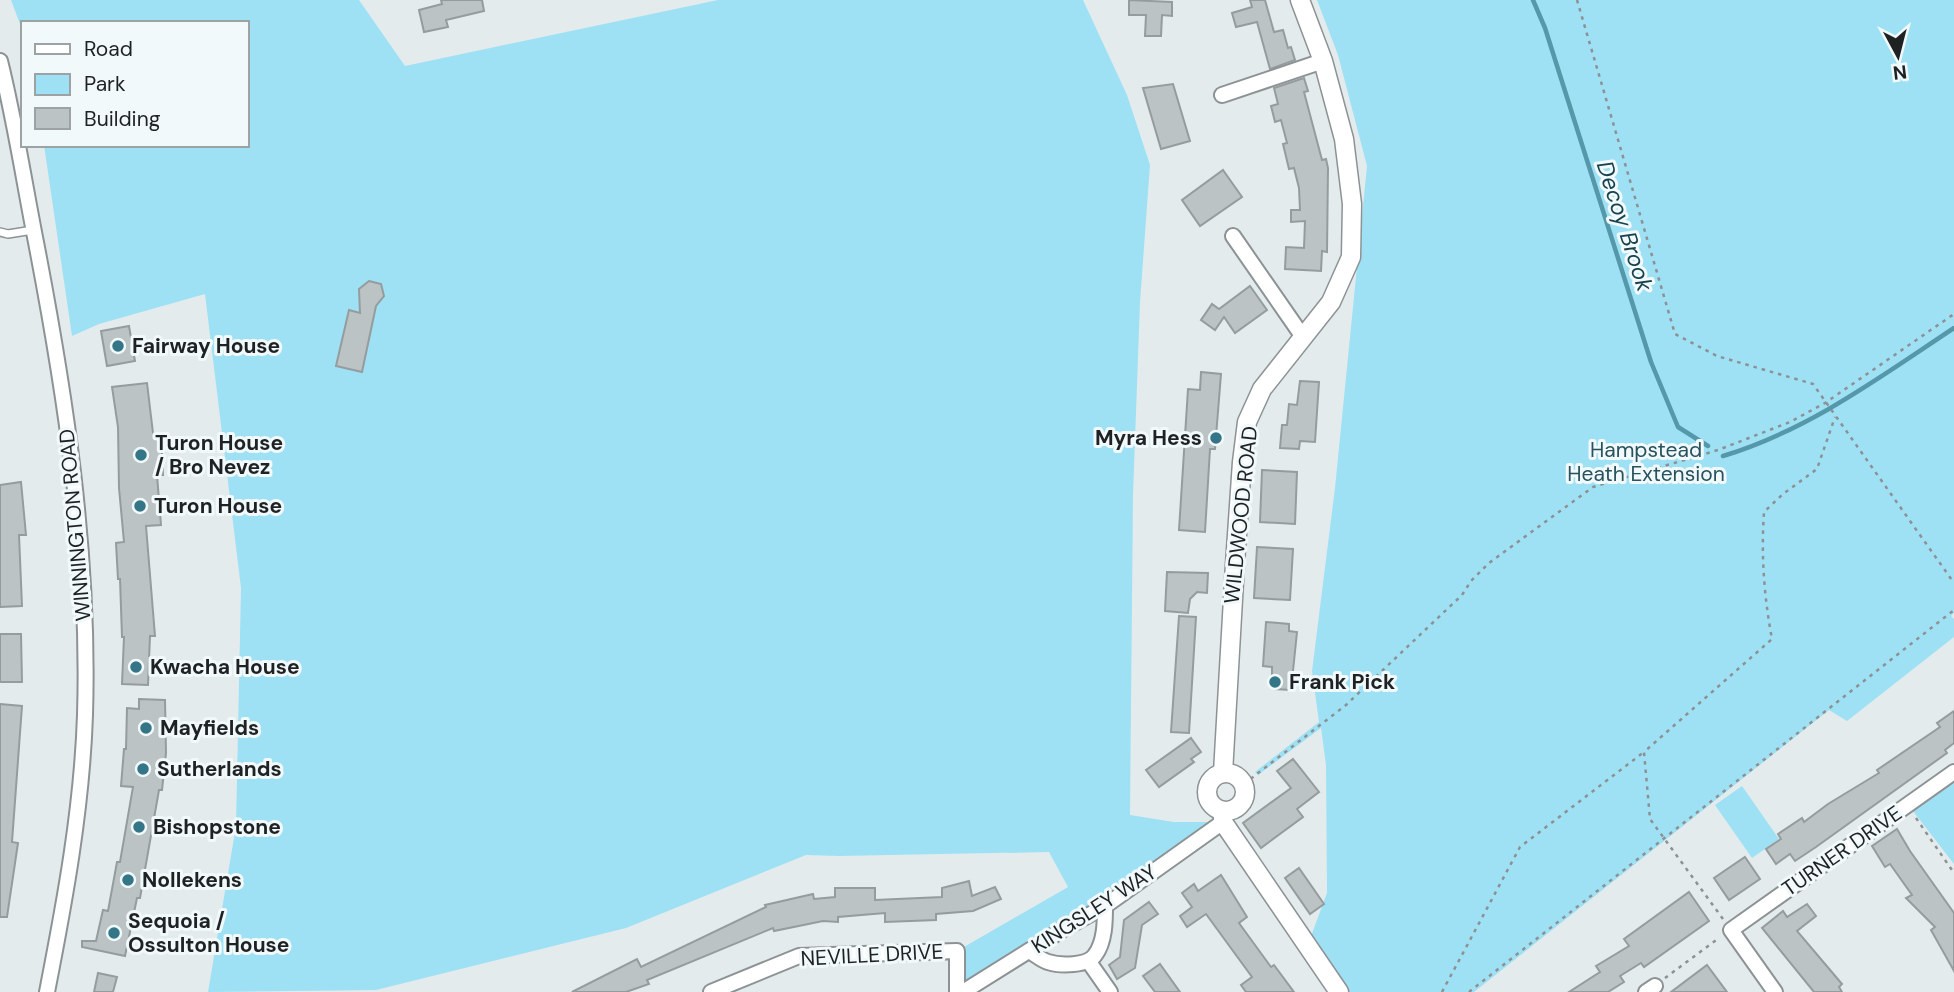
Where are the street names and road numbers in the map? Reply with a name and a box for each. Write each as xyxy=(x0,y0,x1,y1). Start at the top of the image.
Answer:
street label: WILDWOOD ROAD xyxy=(1218,425,1264,605)
street label: WINNINGTON ROAD xyxy=(53,428,97,622)
street label: TURNER DRIVE xyxy=(1777,799,1907,903)
street label: KINGSLEY WAY xyxy=(1026,858,1162,960)
street label: NEVILLE DRIVE xyxy=(800,937,944,973)

